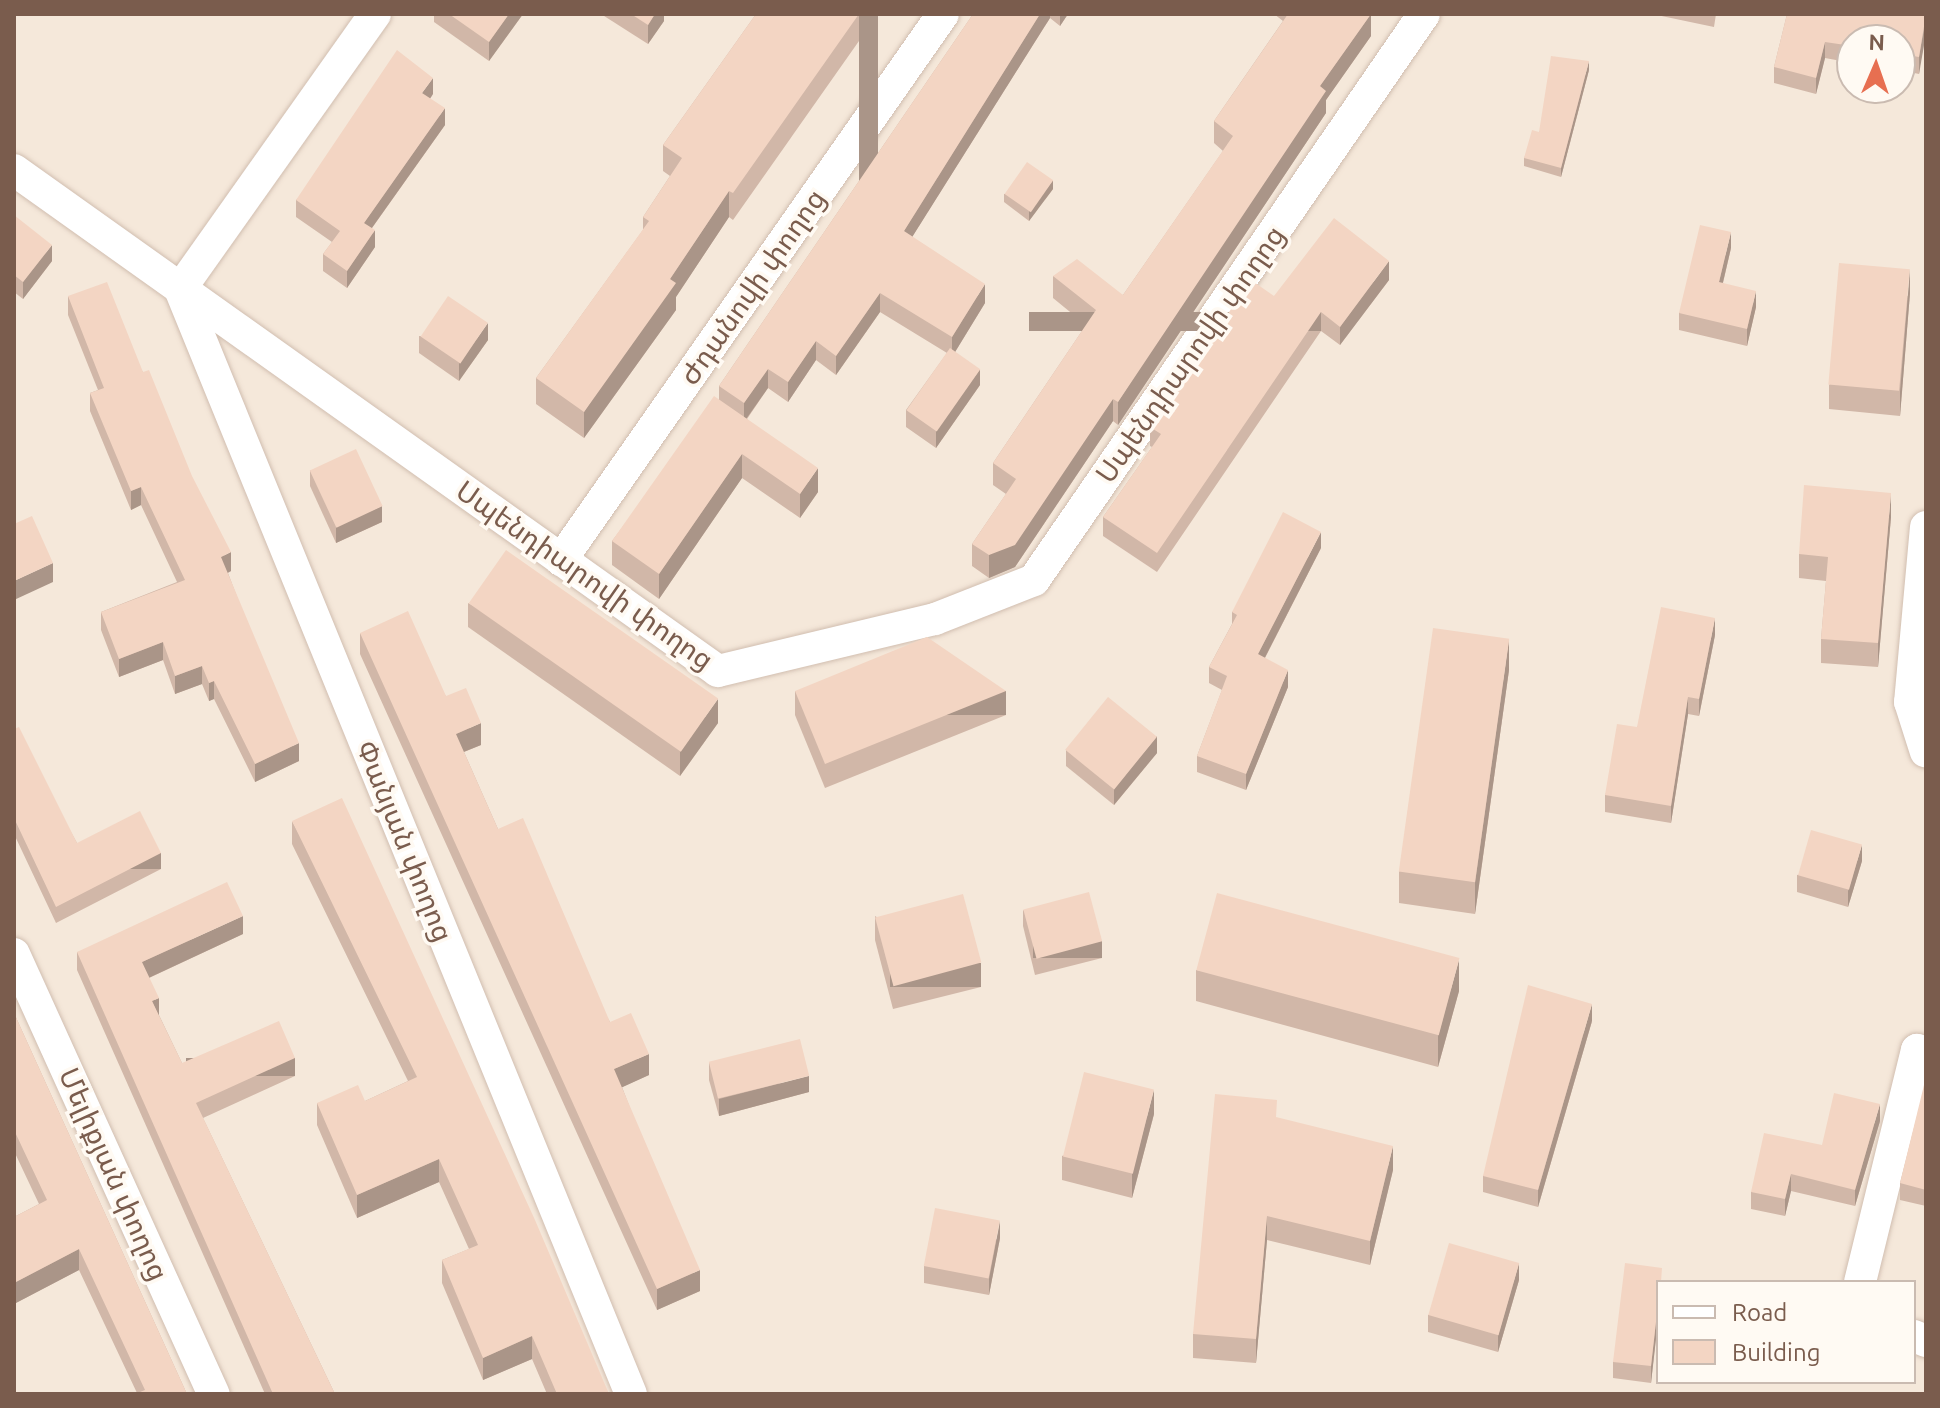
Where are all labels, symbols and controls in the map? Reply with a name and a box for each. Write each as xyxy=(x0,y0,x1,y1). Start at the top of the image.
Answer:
north arrow xyxy=(1836,24,1916,104)
text: N xyxy=(1868,29,1885,54)
street label: Ժդանովի փողոց xyxy=(672,183,832,391)
street label: Սպենդիարովի փողոց xyxy=(1088,219,1292,489)
street label: Սպենդիարովի փողոց xyxy=(450,473,720,677)
street label: Փանյան փողոց xyxy=(349,736,461,946)
street label: Մելիքյան փողոց xyxy=(52,1062,176,1286)
legend xyxy=(1656,1280,1916,1384)
text: Road xyxy=(1732,1299,1787,1326)
text: Building xyxy=(1732,1339,1820,1366)

